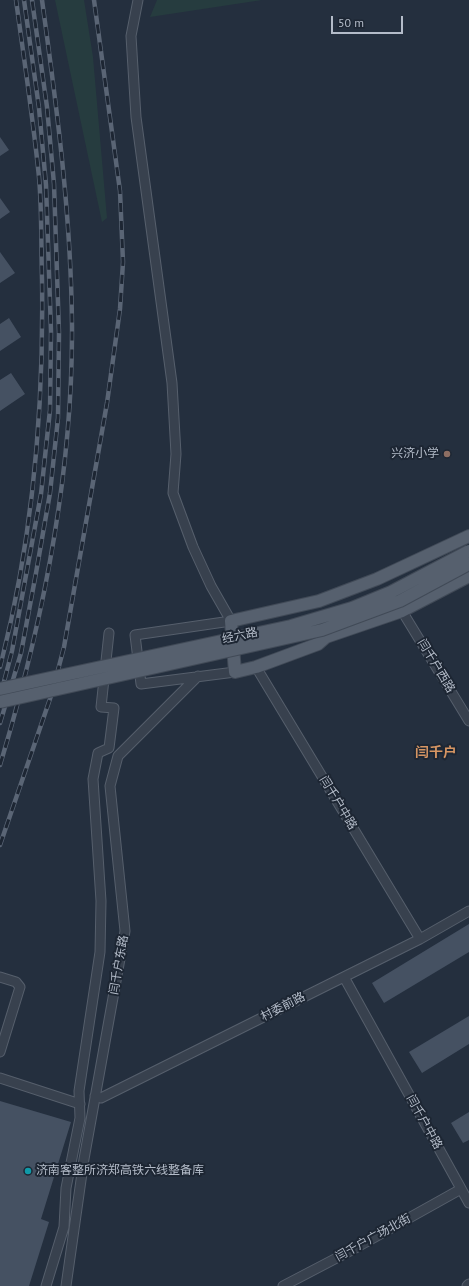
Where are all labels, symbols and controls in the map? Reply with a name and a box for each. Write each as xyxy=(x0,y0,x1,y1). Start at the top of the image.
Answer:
scale bar xyxy=(333,8,405,34)
text: 50 m xyxy=(338,15,364,30)
place label: 兴济小学 xyxy=(391,447,439,461)
marker: 兴济小学 xyxy=(442,449,452,459)
street label: 经六路 xyxy=(221,625,259,647)
street label: 闫千户西路 xyxy=(414,637,458,695)
district label: 闫千户 xyxy=(415,745,457,761)
street label: 闫千户中路 xyxy=(316,774,360,832)
street label: 闫千户东路 xyxy=(107,934,131,996)
street label: 村委前路 xyxy=(258,990,308,1024)
street label: 闫千户中路 xyxy=(403,1092,445,1152)
place label: 济南客整所济郑高铁六线整备库 xyxy=(36,1164,204,1178)
marker: 济南客整所济郑高铁六线整备库 xyxy=(23,1166,33,1176)
street label: 闫千户广场北街 xyxy=(333,1211,413,1265)

